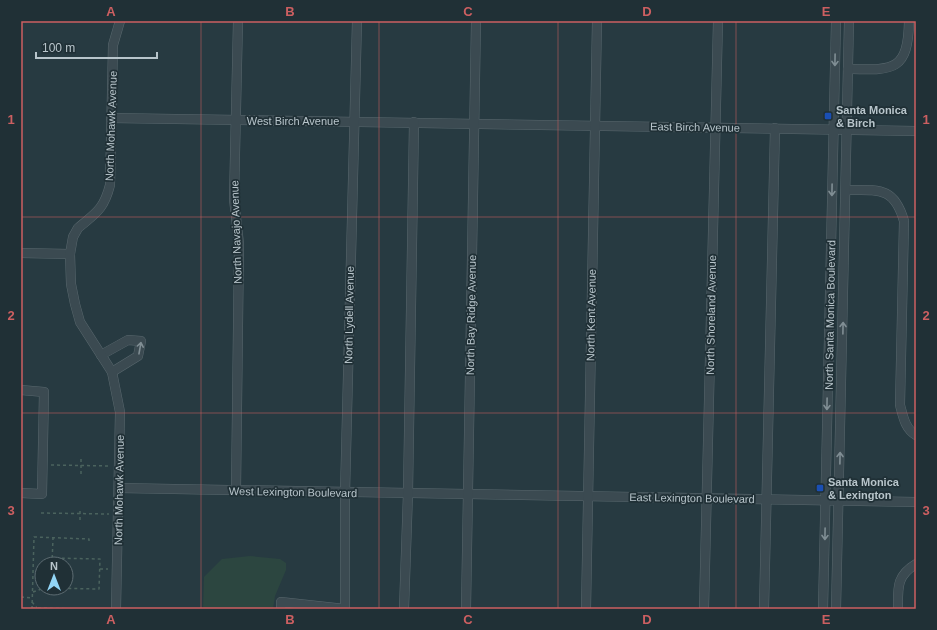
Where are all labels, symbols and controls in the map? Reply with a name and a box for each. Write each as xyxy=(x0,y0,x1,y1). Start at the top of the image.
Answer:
text: A xyxy=(106,4,116,19)
text: B xyxy=(285,4,295,19)
text: C xyxy=(463,4,473,19)
text: D xyxy=(642,4,652,19)
text: E xyxy=(822,4,831,19)
scale bar xyxy=(36,34,157,60)
text: 100 m xyxy=(42,41,75,55)
one-way arrow xyxy=(831,53,839,66)
street label: North Mohawk Avenue xyxy=(103,71,119,181)
place label: Santa Monica & Birch xyxy=(836,104,908,129)
marker: Santa Monica & Birch xyxy=(823,111,833,121)
text: 1 xyxy=(7,112,15,127)
text: 1 xyxy=(922,112,930,127)
street label: West Birch Avenue xyxy=(247,115,339,127)
street label: East Birch Avenue xyxy=(650,120,740,134)
street label: North Navajo Avenue xyxy=(228,180,244,284)
one-way arrow xyxy=(829,183,836,196)
street label: North Santa Monica Boulevard xyxy=(823,240,837,390)
street label: North Bay Ridge Avenue xyxy=(464,255,478,375)
street label: North Shoreland Avenue xyxy=(704,255,718,375)
street label: North Lydell Avenue xyxy=(342,266,356,364)
street label: North Kent Avenue xyxy=(584,269,598,361)
text: 2 xyxy=(7,308,15,323)
text: 2 xyxy=(922,308,930,323)
one-way arrow xyxy=(839,322,847,335)
one-way arrow xyxy=(136,342,144,355)
one-way arrow xyxy=(824,397,831,410)
street label: North Mohawk Avenue xyxy=(112,435,126,545)
one-way arrow xyxy=(836,452,844,465)
place label: Santa Monica & Lexington xyxy=(828,476,900,501)
marker: Santa Monica & Lexington xyxy=(815,483,825,493)
street label: West Lexington Boulevard xyxy=(229,485,357,499)
street label: East Lexington Boulevard xyxy=(629,491,755,505)
text: 3 xyxy=(7,503,15,518)
text: 3 xyxy=(922,503,930,518)
one-way arrow xyxy=(821,527,828,540)
north arrow xyxy=(34,556,74,596)
text: N xyxy=(50,560,58,572)
text: A xyxy=(106,612,116,627)
text: B xyxy=(285,612,295,627)
text: C xyxy=(463,612,473,627)
text: D xyxy=(642,612,652,627)
text: E xyxy=(822,612,831,627)

